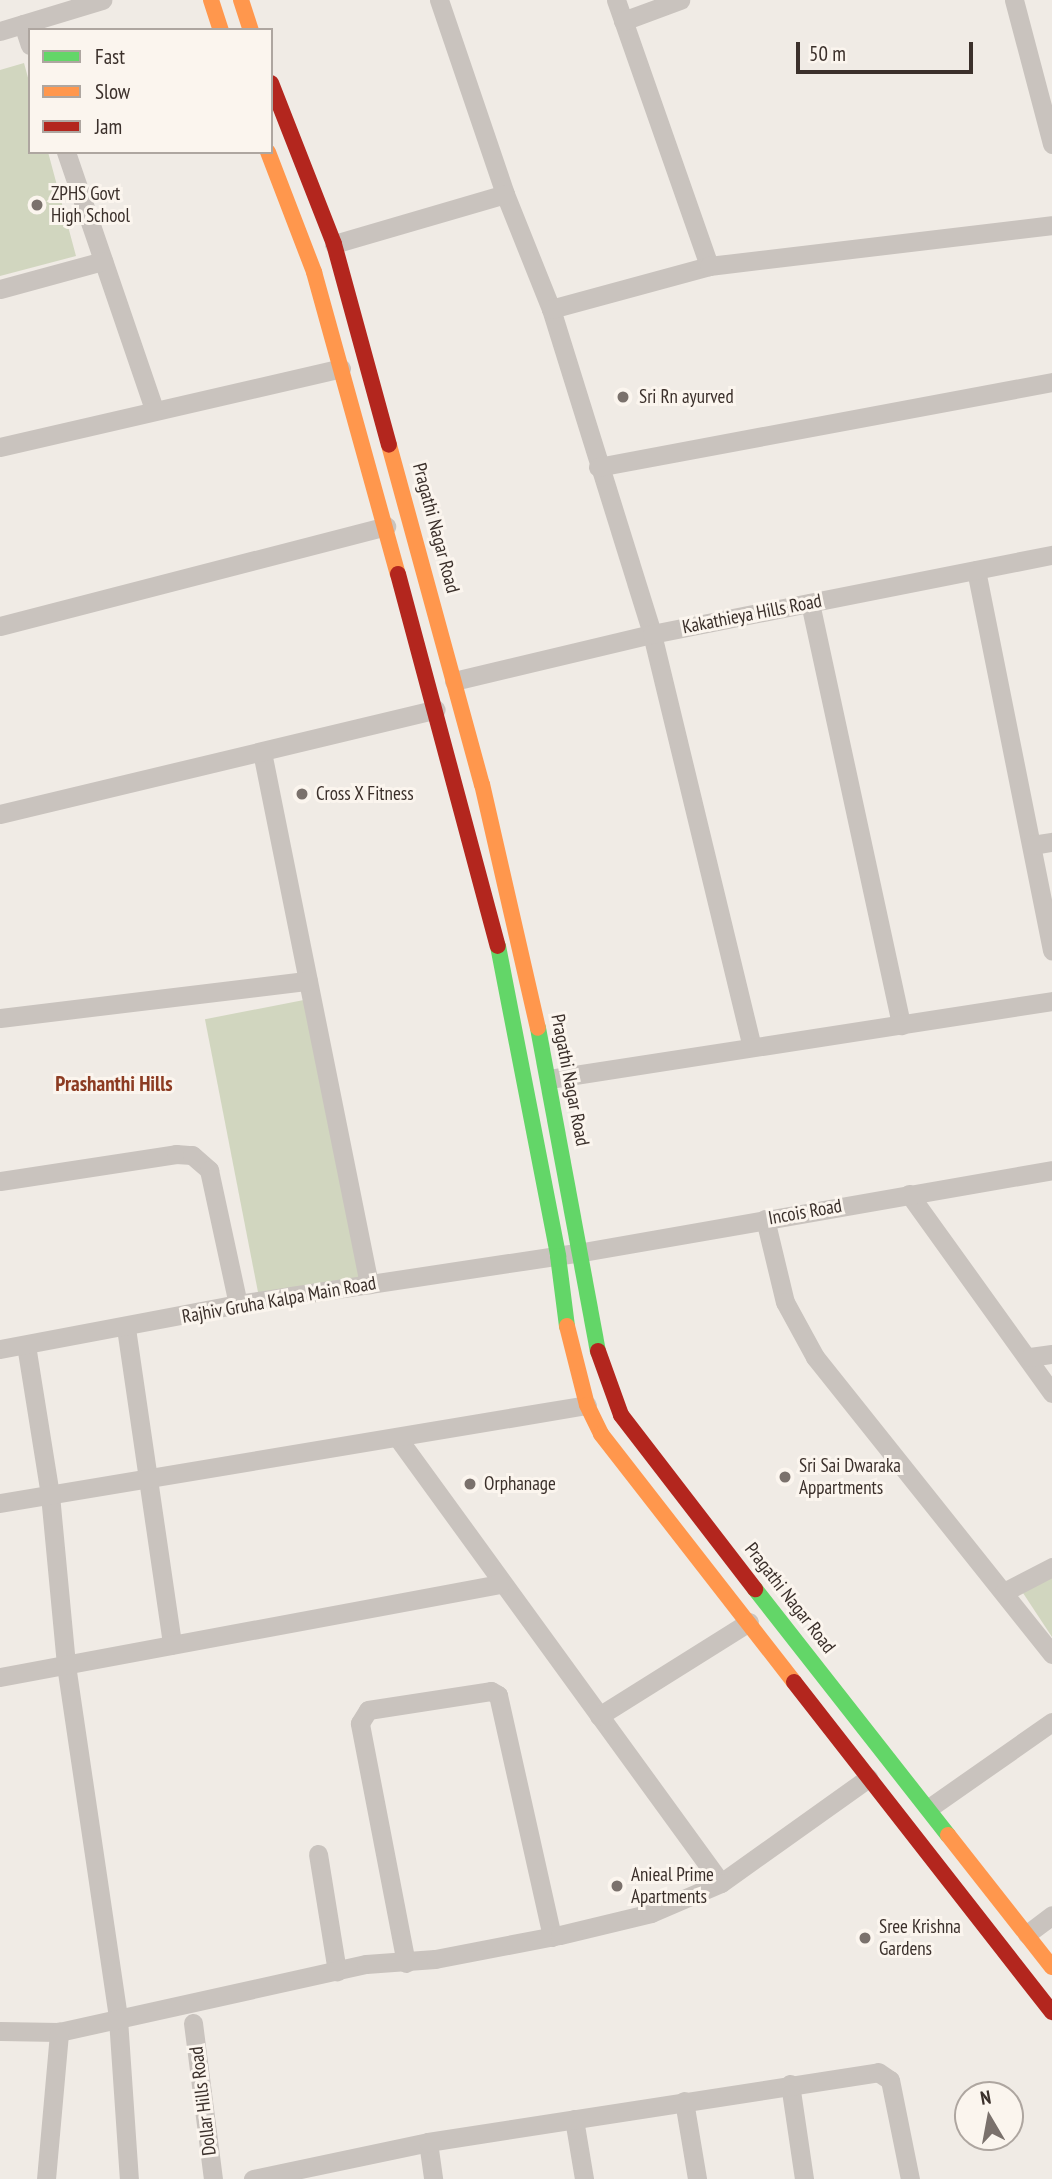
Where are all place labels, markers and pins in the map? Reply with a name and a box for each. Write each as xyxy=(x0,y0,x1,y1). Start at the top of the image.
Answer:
place label: ZPHS Govt High School xyxy=(51,183,130,227)
marker: ZPHS Govt High School xyxy=(29,197,45,213)
place label: Sri Rn ayurved xyxy=(639,386,734,408)
marker: Sri Rn ayurved xyxy=(613,387,633,407)
place label: Cross X Fitness xyxy=(316,783,414,805)
marker: Cross X Fitness xyxy=(294,786,310,802)
place label: Sri Sai Dwaraka Appartments xyxy=(799,1455,901,1499)
marker: Sri Sai Dwaraka Appartments xyxy=(777,1469,793,1485)
place label: Orphanage xyxy=(484,1473,556,1495)
marker: Orphanage xyxy=(462,1476,478,1492)
place label: Anieal Prime Apartments xyxy=(631,1864,714,1908)
marker: Anieal Prime Apartments xyxy=(609,1878,625,1894)
place label: Sree Krishna Gardens xyxy=(879,1916,961,1960)
marker: Sree Krishna Gardens xyxy=(857,1930,873,1946)

